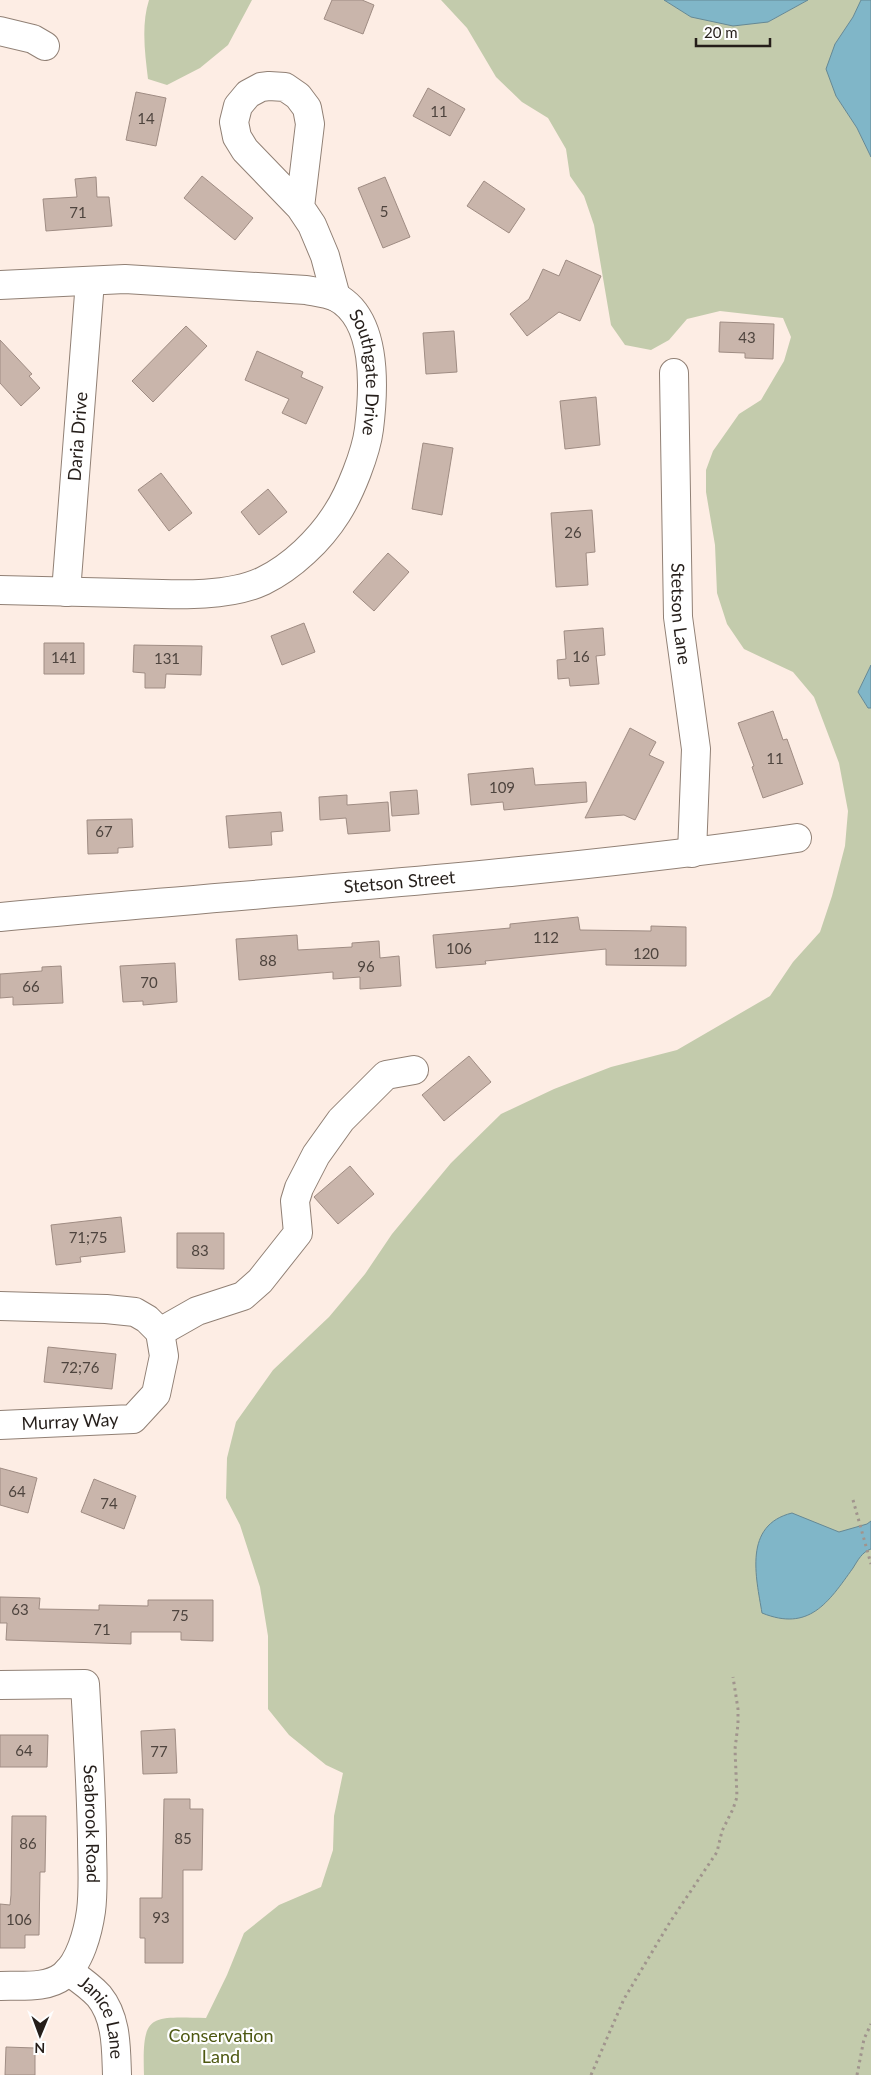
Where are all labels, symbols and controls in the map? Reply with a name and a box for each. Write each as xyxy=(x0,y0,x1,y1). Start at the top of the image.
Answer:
scale bar xyxy=(696,15,770,47)
text: 20 m xyxy=(704,23,738,41)
house number: 11 xyxy=(430,102,448,120)
house number: 14 xyxy=(137,109,155,127)
house number: 5 xyxy=(380,202,388,220)
house number: 71 xyxy=(69,203,87,221)
street label: Southgate Drive xyxy=(345,305,384,437)
house number: 43 xyxy=(738,328,756,346)
street label: Daria Drive xyxy=(63,391,91,482)
house number: 26 xyxy=(564,523,582,541)
street label: Stetson Lane xyxy=(667,563,696,666)
house number: 16 xyxy=(572,647,590,665)
house number: 141 xyxy=(51,648,77,666)
house number: 131 xyxy=(154,649,180,667)
house number: 11 xyxy=(766,749,784,767)
house number: 109 xyxy=(489,778,515,796)
house number: 67 xyxy=(95,822,113,840)
street label: Stetson Street xyxy=(343,865,457,897)
house number: 112 xyxy=(533,928,559,946)
house number: 106 xyxy=(446,939,472,957)
house number: 120 xyxy=(633,944,659,962)
house number: 88 xyxy=(259,951,277,969)
house number: 96 xyxy=(357,957,375,975)
house number: 70 xyxy=(140,973,158,991)
house number: 66 xyxy=(22,977,40,995)
house number: 71;75 xyxy=(69,1228,107,1246)
house number: 83 xyxy=(191,1241,209,1259)
house number: 72;76 xyxy=(61,1358,100,1376)
street label: Murray Way xyxy=(21,1408,120,1434)
house number: 64 xyxy=(8,1482,26,1500)
house number: 74 xyxy=(100,1494,118,1512)
house number: 63 xyxy=(11,1600,29,1618)
house number: 75 xyxy=(171,1606,189,1624)
house number: 71 xyxy=(93,1620,111,1638)
house number: 64 xyxy=(15,1741,33,1759)
house number: 77 xyxy=(150,1742,168,1760)
street label: Seabrook Road xyxy=(79,1764,105,1883)
house number: 85 xyxy=(174,1829,192,1847)
house number: 86 xyxy=(19,1834,37,1852)
house number: 93 xyxy=(152,1908,170,1926)
house number: 106 xyxy=(6,1910,32,1928)
street label: Janice Lane xyxy=(75,1970,129,2059)
north arrow xyxy=(15,2010,65,2060)
park label: Conservation Land xyxy=(168,2024,274,2067)
text: N xyxy=(34,2040,45,2057)

